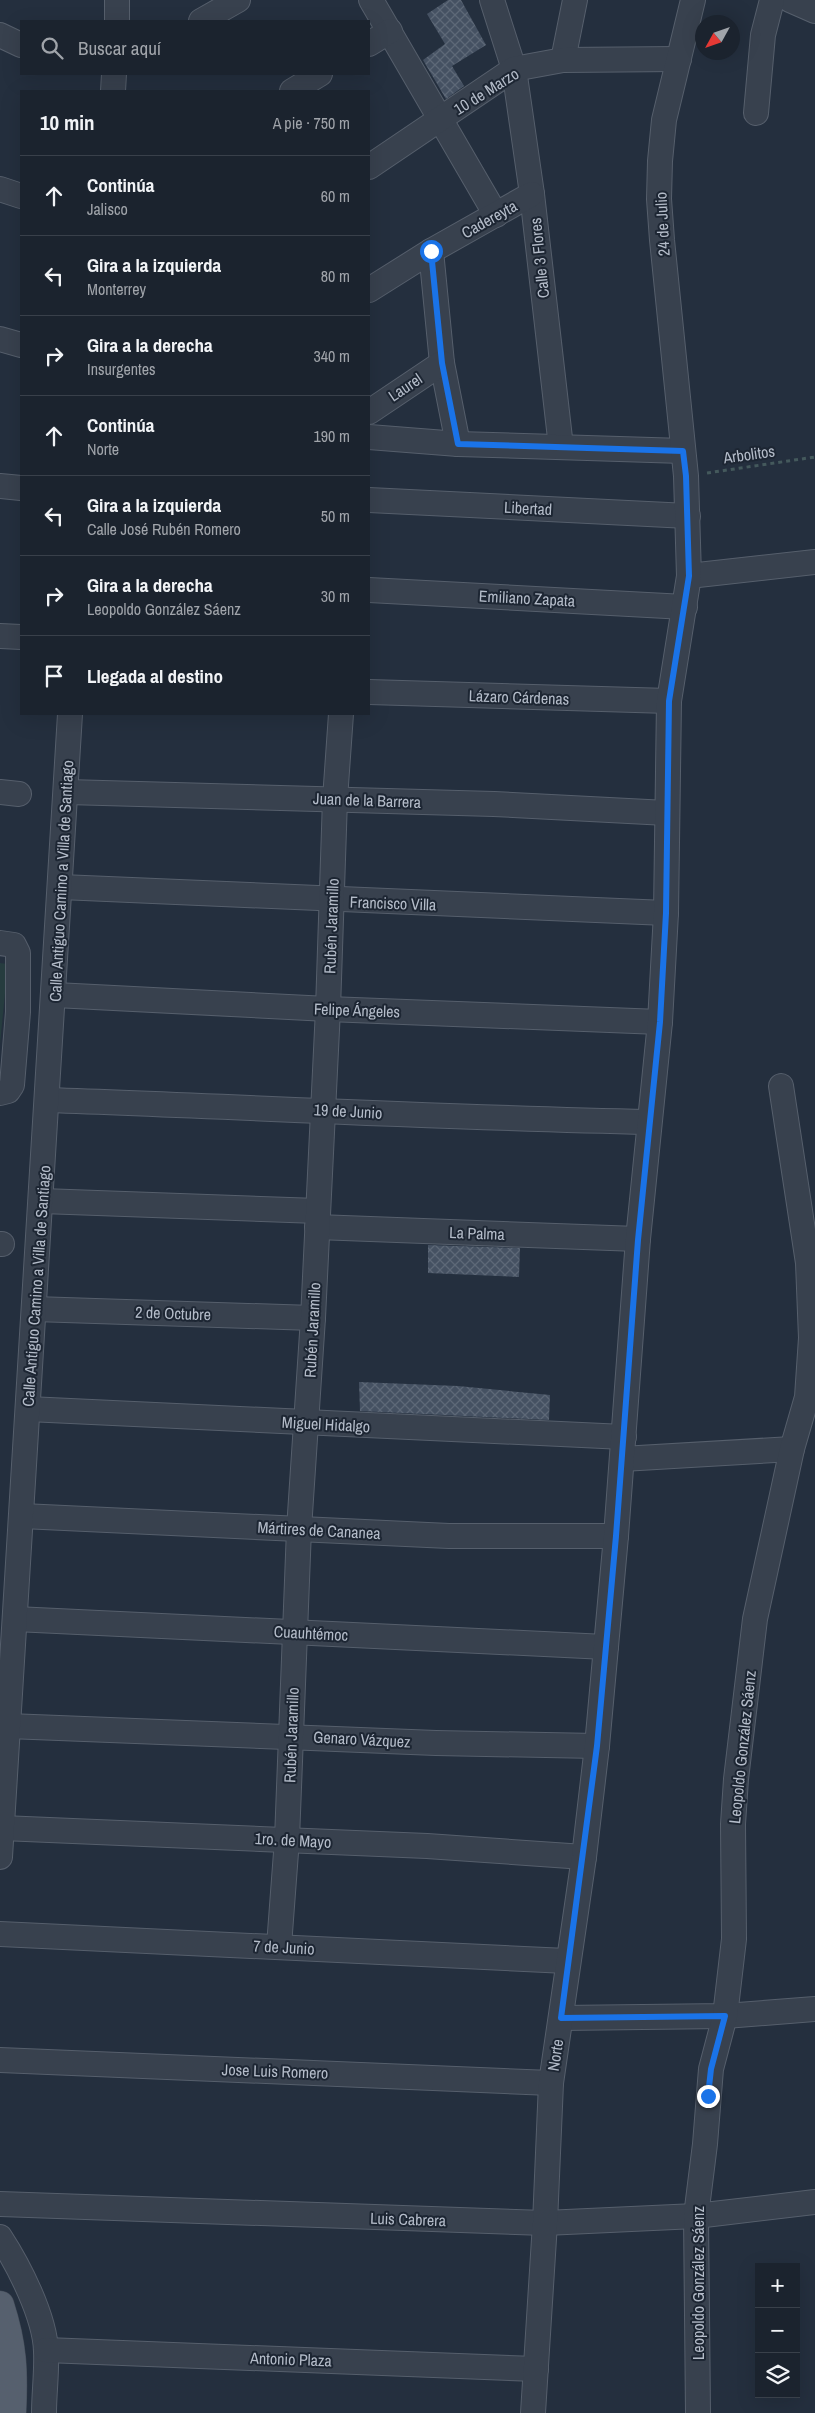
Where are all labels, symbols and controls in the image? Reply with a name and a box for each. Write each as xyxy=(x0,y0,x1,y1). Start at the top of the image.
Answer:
north arrow xyxy=(695,15,740,60)
search box xyxy=(20,20,370,75)
icon: search xyxy=(38,34,66,62)
text: Buscar aquí xyxy=(78,35,161,61)
street label: 10 de Marzo xyxy=(449,62,523,120)
text: 10 min xyxy=(40,108,95,137)
text: A pie · 750 m xyxy=(273,112,350,134)
text: Continúa xyxy=(87,172,155,198)
icon: ahead xyxy=(40,182,68,210)
text: 60 m xyxy=(321,185,350,207)
street label: 24 de Julio xyxy=(649,191,675,257)
street label: Cadereyta xyxy=(457,194,521,243)
text: Jalisco xyxy=(87,198,128,220)
street label: Calle 3 Flores xyxy=(524,217,554,299)
route start xyxy=(420,240,443,263)
text: Gira a la izquierda xyxy=(87,252,221,278)
icon: left xyxy=(40,262,68,290)
text: 80 m xyxy=(321,265,350,287)
text: Monterrey xyxy=(87,278,146,300)
text: Gira a la derecha xyxy=(87,332,213,358)
icon: right xyxy=(40,342,68,370)
text: 340 m xyxy=(314,345,350,367)
text: Insurgentes xyxy=(87,358,156,380)
street label: Laurel xyxy=(384,368,426,406)
text: Continúa xyxy=(87,412,155,438)
icon: ahead xyxy=(40,422,68,450)
text: 190 m xyxy=(314,425,350,447)
text: Norte xyxy=(87,438,119,460)
street label: Arbolitos xyxy=(721,440,776,469)
text: Gira a la izquierda xyxy=(87,492,221,518)
street label: Libertad xyxy=(503,496,553,520)
icon: left xyxy=(40,502,68,530)
text: 50 m xyxy=(321,505,350,527)
text: Calle José Rubén Romero xyxy=(87,518,241,540)
text: Gira a la derecha xyxy=(87,572,213,598)
icon: right xyxy=(40,582,68,610)
street label: Emiliano Zapata xyxy=(478,584,576,612)
text: 30 m xyxy=(321,585,350,607)
text: Leopoldo González Sáenz xyxy=(87,598,241,620)
icon: arrive xyxy=(40,662,68,690)
text: Llegada al destino xyxy=(87,663,223,689)
street label: Lázaro Cárdenas xyxy=(468,684,570,710)
street label: Calle Antiguo Camino a Villa de Santiago xyxy=(44,760,78,1002)
street label: Juan de la Barrera xyxy=(313,787,422,813)
street label: Rubén Jaramillo xyxy=(318,878,344,974)
street label: Francisco Villa xyxy=(349,890,437,916)
street label: Felipe Ángeles xyxy=(314,998,400,1022)
street label: 19 de Junio xyxy=(313,1098,383,1124)
street label: Calle Antiguo Camino a Villa de Santiago xyxy=(17,1165,55,1407)
street label: La Palma xyxy=(449,1221,506,1245)
street label: Rubén Jaramillo xyxy=(299,1282,325,1378)
street label: 2 de Octubre xyxy=(135,1301,211,1325)
street label: Miguel Hidalgo xyxy=(281,1411,371,1437)
street label: Mártires de Cananea xyxy=(257,1516,382,1544)
street label: Cuauhtémoc xyxy=(273,1620,349,1646)
street label: Leopoldo González Sáenz xyxy=(723,1669,761,1825)
street label: Rubén Jaramillo xyxy=(278,1687,304,1783)
street label: Genaro Vázquez xyxy=(313,1725,412,1753)
street label: 1ro. de Mayo xyxy=(254,1827,332,1853)
street label: 7 de Junio xyxy=(253,1934,315,1960)
street label: Norte xyxy=(542,2037,568,2073)
street label: Jose Luis Romero xyxy=(221,2058,329,2084)
route end xyxy=(697,2085,720,2108)
street label: Leopoldo González Sáenz xyxy=(687,2206,709,2360)
street label: Luis Cabrera xyxy=(370,2207,447,2231)
map controls xyxy=(755,2263,800,2398)
button: + xyxy=(755,2263,800,2308)
button: − xyxy=(755,2308,800,2353)
street label: Antonio Plaza xyxy=(249,2347,333,2371)
button: layers xyxy=(755,2353,800,2398)

